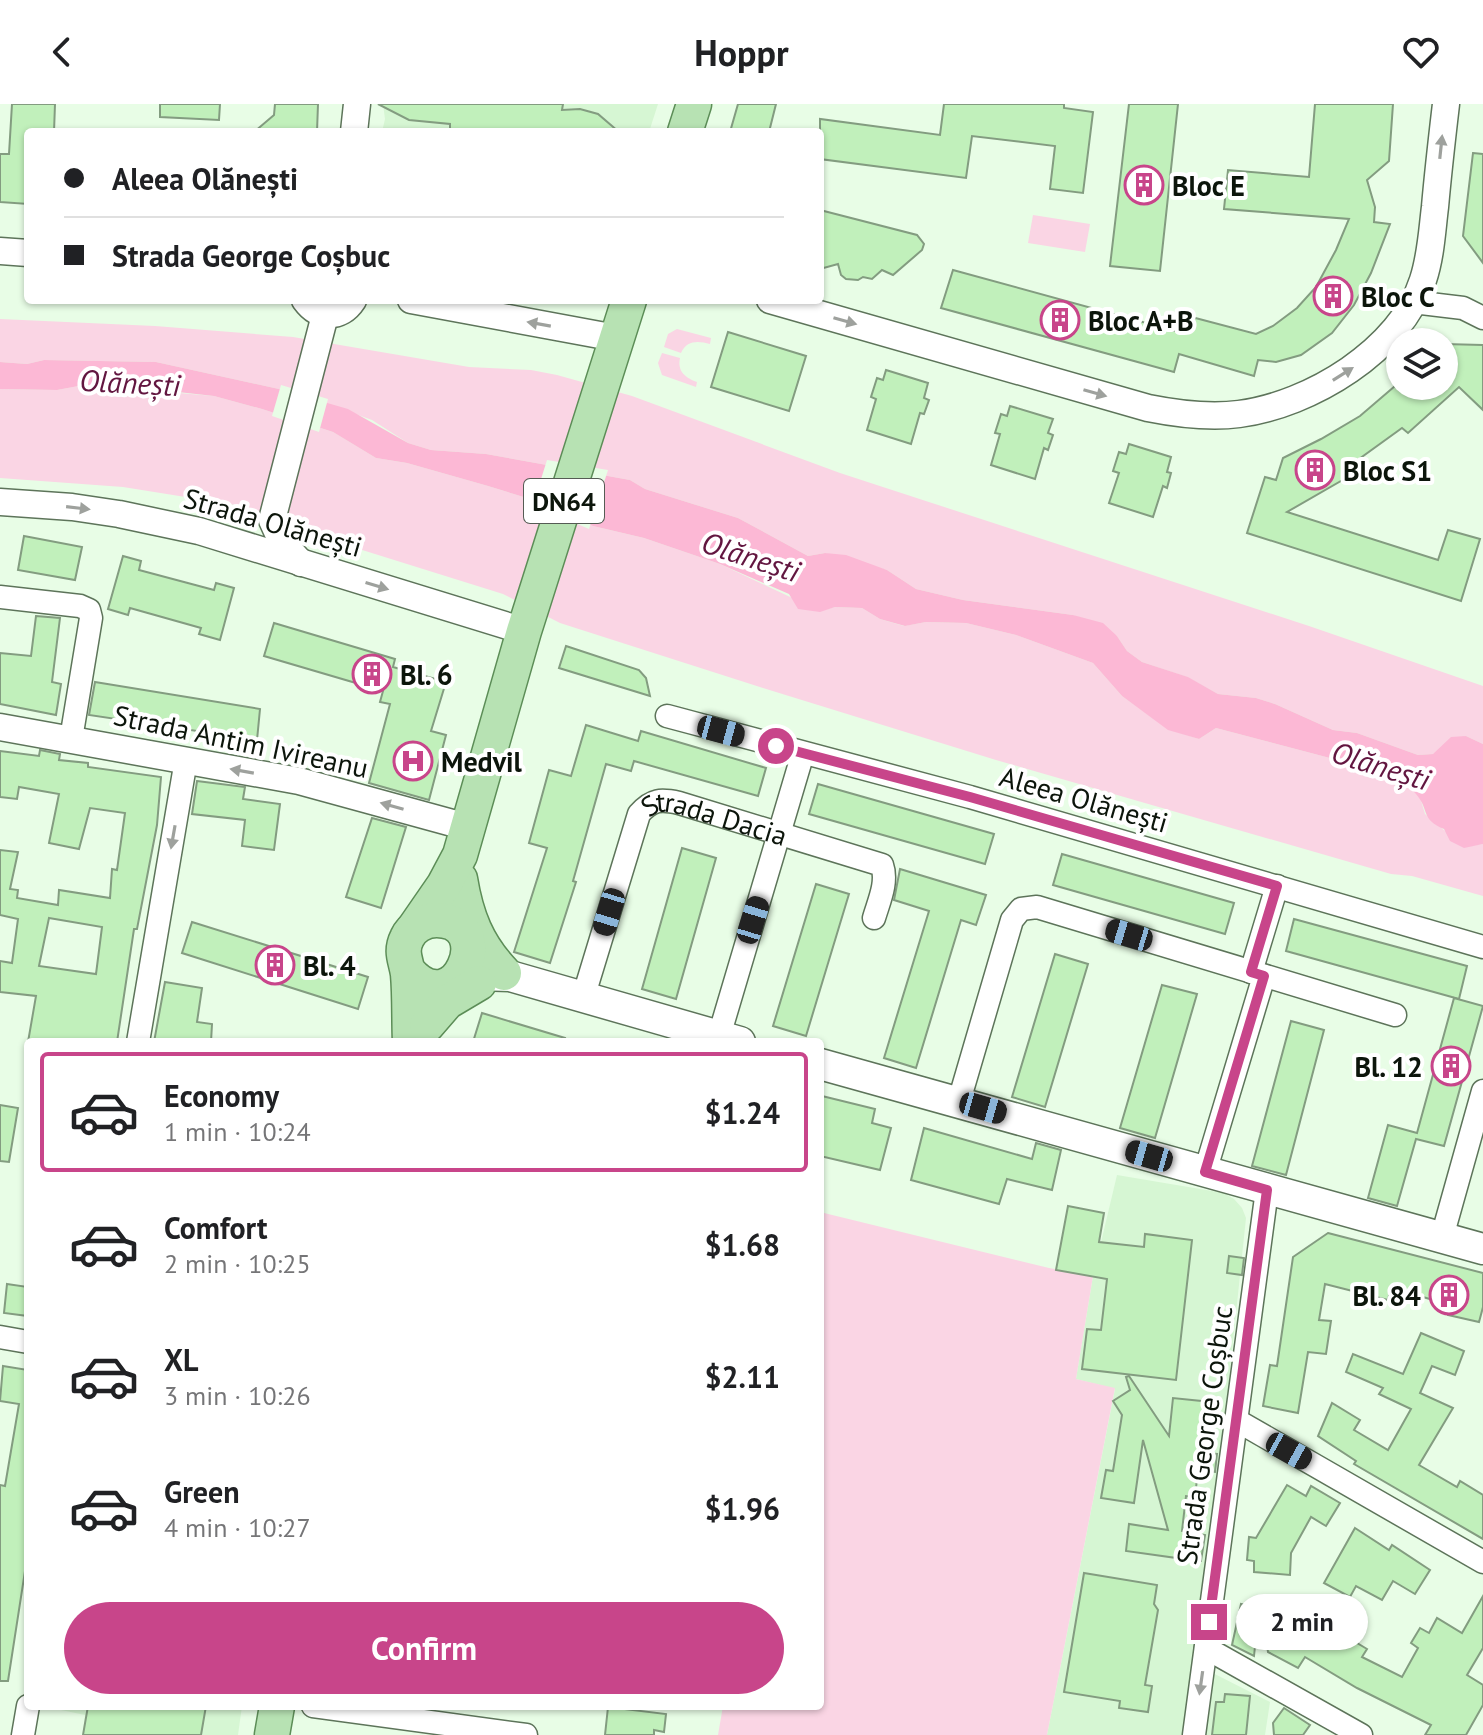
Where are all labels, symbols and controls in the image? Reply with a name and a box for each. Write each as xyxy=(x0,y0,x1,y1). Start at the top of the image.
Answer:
text: Hoppr xyxy=(694,29,789,76)
icon: back xyxy=(40,30,84,74)
icon: heart xyxy=(1399,30,1443,74)
one-way arrow xyxy=(1435,134,1448,159)
text: Aleea Olănești xyxy=(112,159,298,198)
building icon: Bloc E xyxy=(1123,164,1165,206)
place label: Bloc E xyxy=(1172,167,1245,204)
text: Strada George Coșbuc xyxy=(112,236,390,275)
building icon: Bloc C xyxy=(1312,275,1354,317)
place label: Bloc C xyxy=(1361,278,1435,315)
building icon: Bloc A+B xyxy=(1039,299,1081,341)
place label: Bloc A+B xyxy=(1088,302,1193,339)
one-way arrow xyxy=(832,316,857,328)
one-way arrow xyxy=(527,317,552,329)
map controls xyxy=(1386,328,1458,400)
button: layers xyxy=(1386,328,1458,400)
water label: Olănești xyxy=(79,360,183,404)
one-way arrow xyxy=(1332,367,1354,381)
one-way arrow xyxy=(1083,387,1107,400)
building icon: Bloc S1 xyxy=(1294,449,1336,491)
place label: Bloc S1 xyxy=(1343,452,1432,489)
street label: Strada Olănești xyxy=(180,479,366,565)
road number: DN64 xyxy=(524,479,604,523)
one-way arrow xyxy=(66,502,91,515)
water label: Olănești xyxy=(697,522,806,591)
one-way arrow xyxy=(366,580,390,593)
building icon: Bl. 6 xyxy=(351,653,393,695)
place label: Bl. 6 xyxy=(400,656,453,693)
street label: Strada Antim Ivireanu xyxy=(110,696,372,786)
car xyxy=(695,713,747,749)
route start xyxy=(758,728,794,764)
water label: Olănești xyxy=(1327,732,1436,799)
hospital icon: Medvil xyxy=(392,740,434,782)
place label: Medvil xyxy=(441,743,523,780)
street label: Aleea Olănești xyxy=(995,757,1173,841)
one-way arrow xyxy=(230,764,255,776)
street label: Strada Dacia xyxy=(633,782,792,854)
one-way arrow xyxy=(380,799,405,811)
one-way arrow xyxy=(166,825,178,850)
car xyxy=(591,886,627,938)
car xyxy=(735,894,771,946)
car xyxy=(1103,917,1155,953)
building icon: Bl. 4 xyxy=(254,944,296,986)
place label: Bl. 4 xyxy=(303,947,356,984)
building icon: Bl. 12 xyxy=(1430,1045,1472,1087)
place label: Bl. 12 xyxy=(1354,1048,1423,1085)
icon: car xyxy=(68,1076,140,1148)
text: Economy xyxy=(164,1076,279,1115)
car xyxy=(957,1090,1009,1126)
text: $1.24 xyxy=(705,1093,780,1132)
text: 1 min · 10:24 xyxy=(164,1115,311,1148)
car xyxy=(1123,1138,1175,1174)
icon: car xyxy=(68,1208,140,1280)
text: Comfort xyxy=(164,1208,267,1247)
text: $1.68 xyxy=(705,1225,780,1264)
text: 2 min · 10:25 xyxy=(164,1247,311,1280)
building icon: Bl. 84 xyxy=(1428,1274,1470,1316)
place label: Bl. 84 xyxy=(1352,1277,1421,1314)
street label: Strada George Coșbuc xyxy=(1168,1303,1240,1567)
icon: car xyxy=(68,1340,140,1412)
text: XL xyxy=(164,1340,198,1379)
text: $2.11 xyxy=(705,1357,780,1396)
text: 3 min · 10:26 xyxy=(164,1379,311,1412)
car xyxy=(1262,1429,1316,1473)
icon: car xyxy=(68,1472,140,1544)
text: Green xyxy=(164,1472,239,1511)
text: $1.96 xyxy=(705,1489,780,1528)
text: 4 min · 10:27 xyxy=(164,1511,311,1544)
callout: 2 min xyxy=(1237,1594,1369,1650)
button: Confirm xyxy=(64,1602,784,1694)
route end xyxy=(1191,1604,1227,1640)
text: 2 min xyxy=(1270,1605,1334,1638)
one-way arrow xyxy=(1194,1671,1207,1696)

